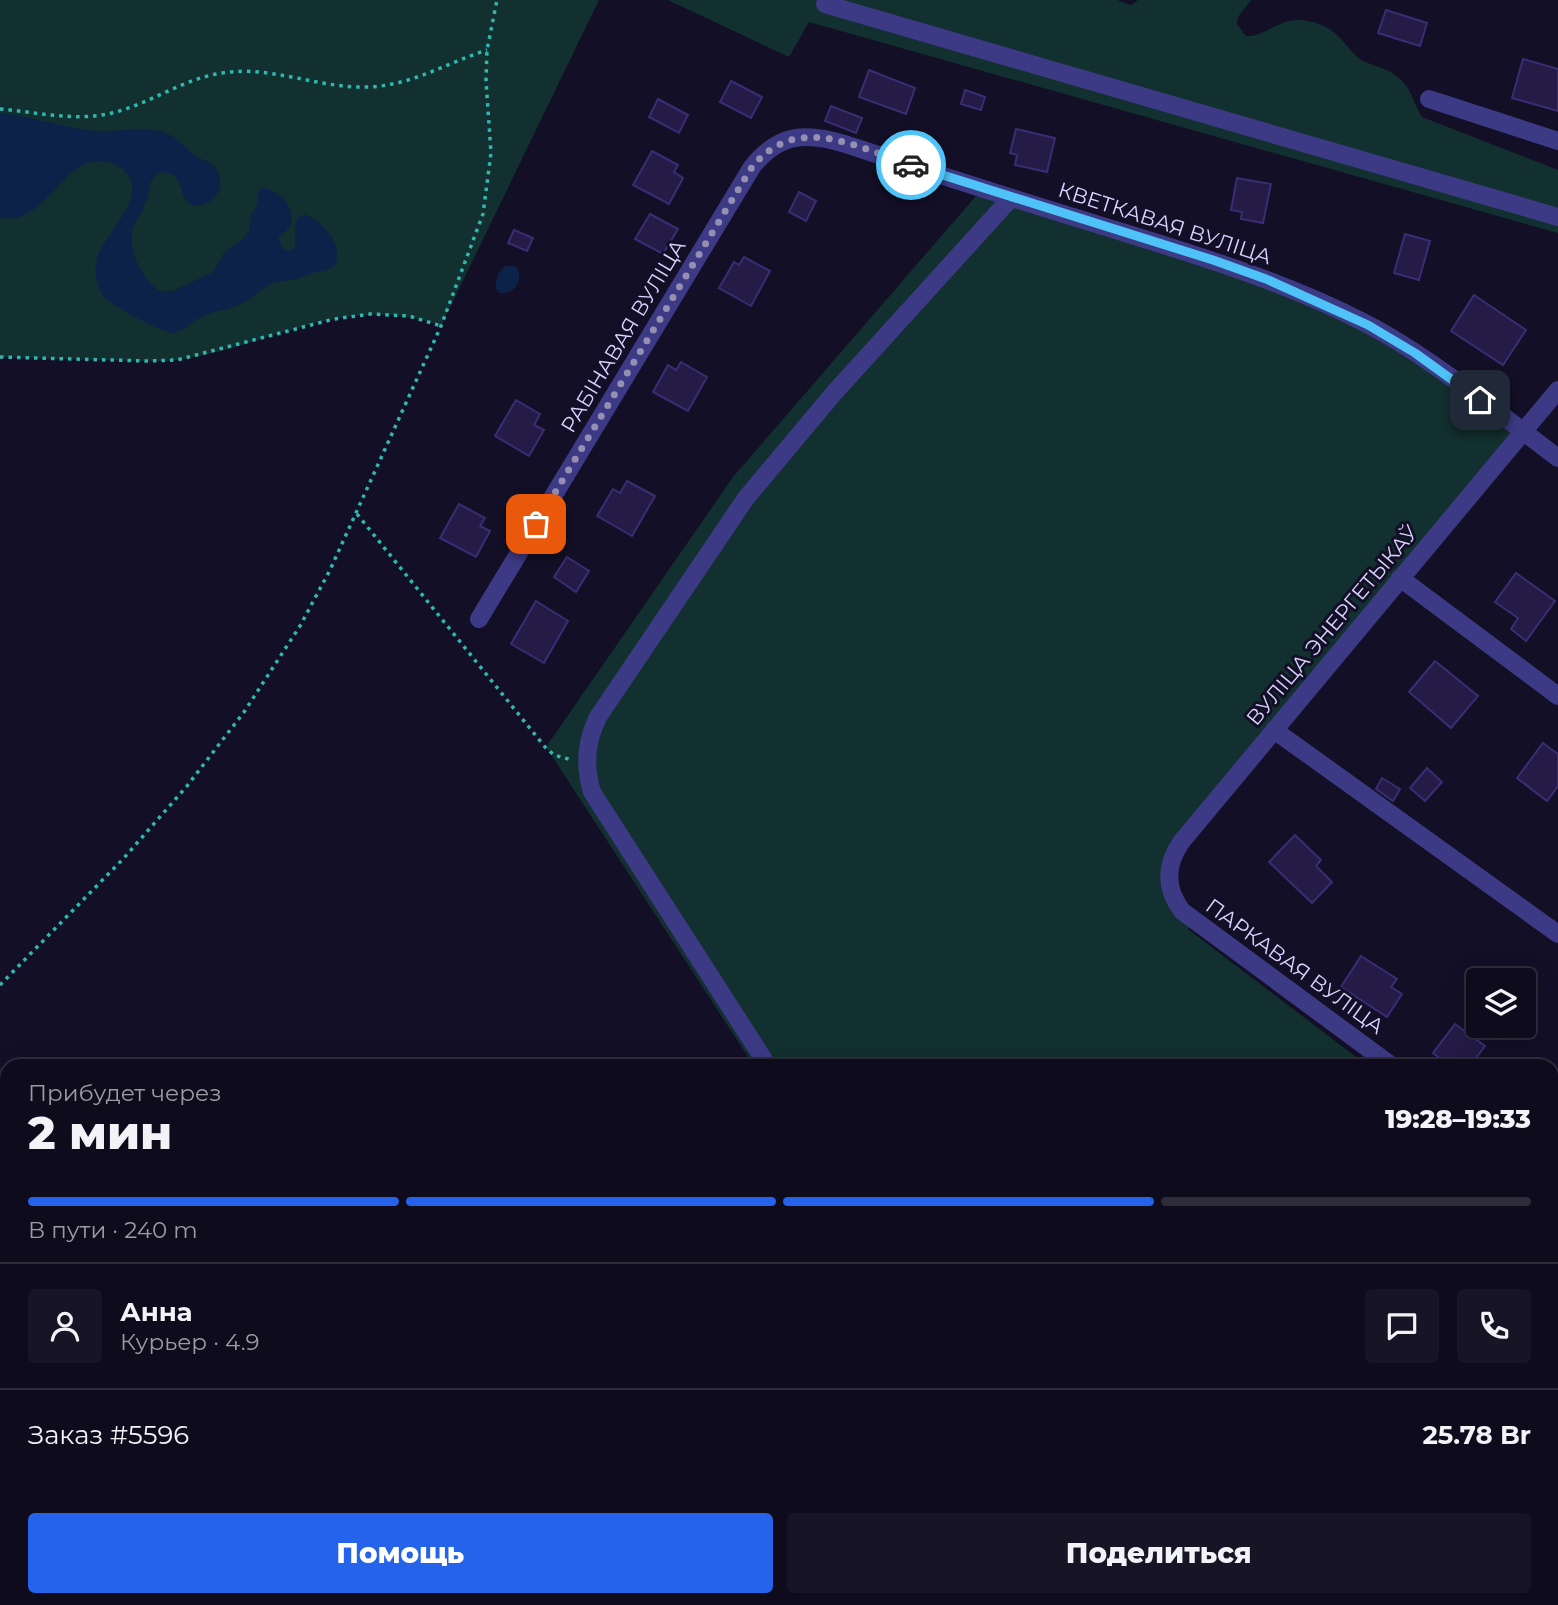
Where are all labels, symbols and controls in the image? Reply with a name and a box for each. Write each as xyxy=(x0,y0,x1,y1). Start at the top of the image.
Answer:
courier xyxy=(876,130,946,200)
icon: car xyxy=(892,146,930,184)
street label: КВЕТКАВАЯ ВУЛІЦА xyxy=(1055,177,1275,269)
street label: РАБІНАВАЯ ВУЛІЦА xyxy=(555,235,691,437)
pin xyxy=(1450,370,1510,430)
icon: home xyxy=(1461,381,1499,419)
pin xyxy=(506,494,566,554)
icon: bag xyxy=(517,505,555,543)
street label: ВУЛІЦА ЭНЕРГЕТЫКАЎ xyxy=(1241,519,1423,730)
street label: ПАРКАВАЯ ВУЛІЦА xyxy=(1201,893,1389,1039)
map controls xyxy=(1466,968,1536,1038)
button: layers xyxy=(1466,968,1536,1038)
text: Прибудет через xyxy=(28,1079,222,1107)
text: 19:28–19:33 xyxy=(1385,1103,1531,1135)
text: 2 мин xyxy=(28,1104,172,1161)
text: В пути · 240 m xyxy=(28,1216,198,1244)
button: person xyxy=(28,1289,102,1363)
button: chat xyxy=(1365,1289,1439,1363)
button: phone xyxy=(1457,1289,1531,1363)
text: Анна xyxy=(120,1296,193,1328)
text: Курьер · 4.9 xyxy=(120,1328,260,1356)
text: Заказ #5596 xyxy=(28,1419,189,1451)
text: 25.78 Br xyxy=(1423,1419,1531,1451)
button: Помощь xyxy=(28,1513,773,1593)
button: Поделиться xyxy=(787,1513,1531,1593)

